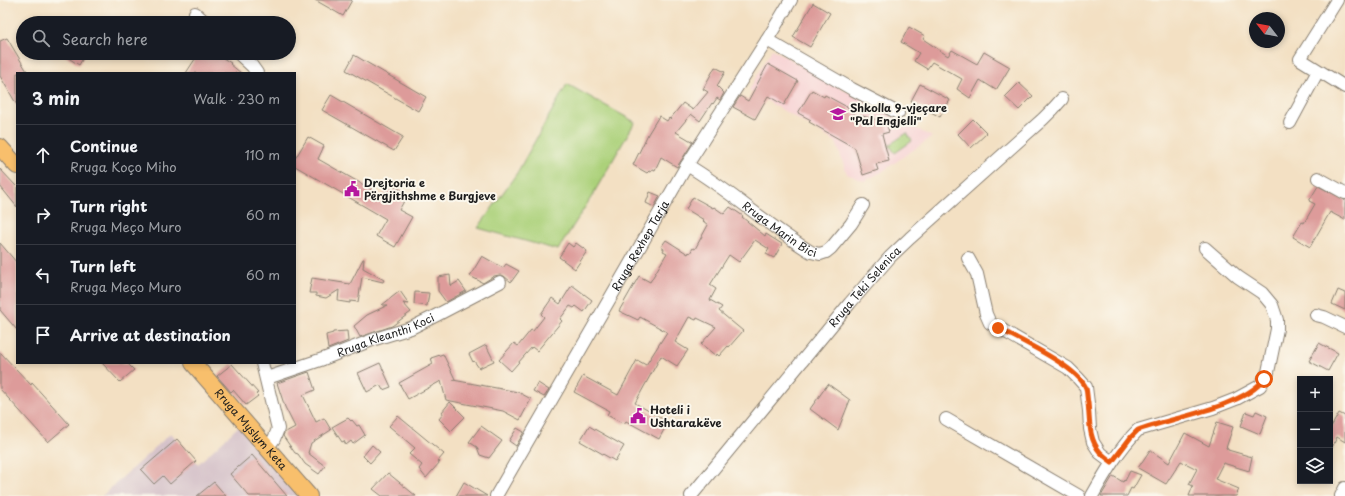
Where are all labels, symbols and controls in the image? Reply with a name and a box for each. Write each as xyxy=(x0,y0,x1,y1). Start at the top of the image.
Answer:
north arrow xyxy=(1249,12,1285,48)
search box xyxy=(16,16,296,60)
icon: search xyxy=(30,27,52,49)
text: Search here xyxy=(62,27,148,50)
text: 3 min xyxy=(32,85,80,111)
text: Walk · 230 m xyxy=(193,89,280,108)
place label: Shkolla 9-vjeçare "Pal Engjelli" xyxy=(850,99,947,129)
school or university icon: Shkolla 9-vjeçare "Pal Engjelli" xyxy=(829,105,847,123)
text: Continue xyxy=(70,134,138,157)
icon: ahead xyxy=(32,144,54,166)
text: 110 m xyxy=(245,145,280,164)
text: Rruga Koço Miho xyxy=(70,157,177,176)
place label: Drejtoria e Përgjithshme e Burgjeve xyxy=(364,174,496,204)
public building icon: Drejtoria e Përgjithshme e Burgjeve xyxy=(343,180,361,198)
text: Turn right xyxy=(70,194,147,217)
street label: Rruga Rexhep Tarja xyxy=(607,197,673,294)
street label: Rruga Marin Bici xyxy=(739,197,818,261)
icon: right xyxy=(32,204,54,226)
text: 60 m xyxy=(246,205,280,224)
text: Rruga Meço Muro xyxy=(70,217,181,236)
street label: Rruga Teki Selenica xyxy=(824,242,905,331)
text: Turn left xyxy=(70,254,136,277)
icon: left xyxy=(32,264,54,286)
text: 60 m xyxy=(246,265,280,284)
text: Rruga Meço Muro xyxy=(70,277,181,296)
street label: Rruga Kleanthi Koci xyxy=(334,309,437,361)
route end xyxy=(989,319,1007,337)
text: Arrive at destination xyxy=(70,323,231,346)
icon: arrive xyxy=(32,324,54,346)
route start xyxy=(1255,370,1273,388)
map controls xyxy=(1297,376,1333,484)
button: + xyxy=(1297,376,1333,412)
street label: Rruga Myslym Keta xyxy=(211,384,292,474)
place label: Hoteli i Ushtarakëve xyxy=(650,401,722,431)
public building icon: Hoteli i Ushtarakëve xyxy=(629,407,647,425)
button: − xyxy=(1297,412,1333,448)
button: layers xyxy=(1297,448,1333,484)

